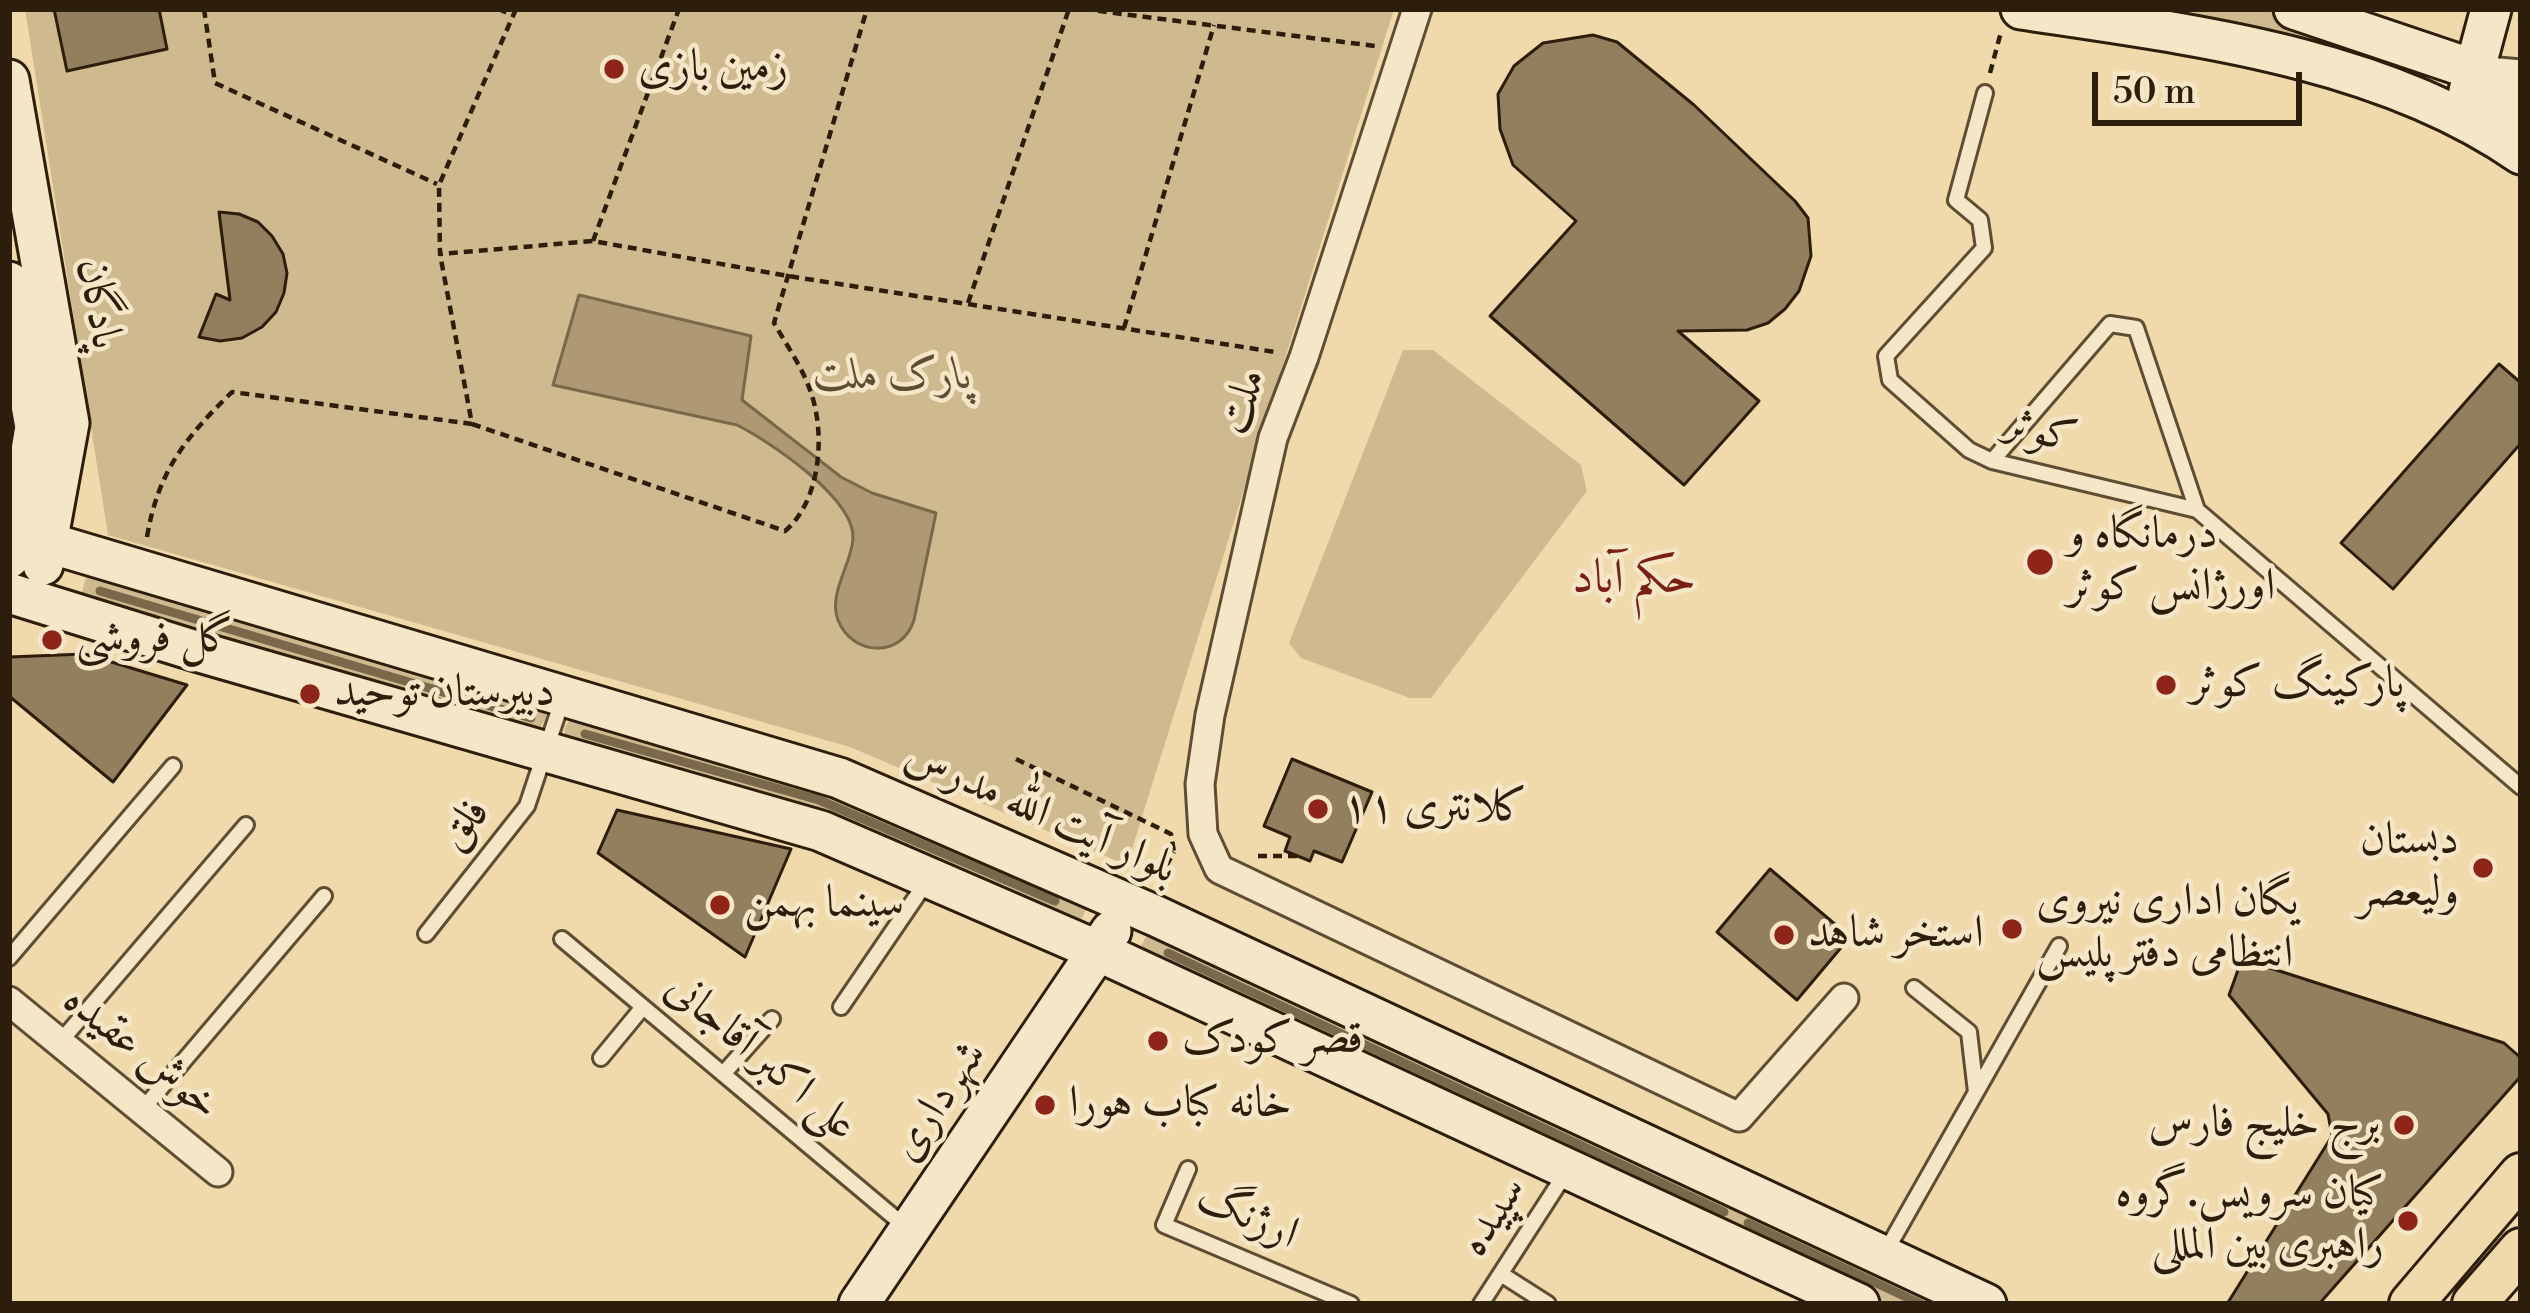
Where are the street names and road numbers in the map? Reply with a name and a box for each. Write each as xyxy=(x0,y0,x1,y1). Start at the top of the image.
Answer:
street label: پادگان xyxy=(63,255,131,353)
street label: ملت xyxy=(1208,362,1280,442)
street label: کوثر xyxy=(1998,398,2082,468)
street label: بلوار آیت الله مدرس xyxy=(896,730,1184,898)
street label: فلق xyxy=(428,788,504,864)
street label: علی اکبر آقاجانی xyxy=(653,962,867,1154)
street label: خوش عقیده xyxy=(51,974,229,1134)
street label: شهرداری xyxy=(880,1031,1000,1173)
street label: سپیده xyxy=(1448,1167,1540,1267)
street label: ارژنگ xyxy=(1188,1171,1306,1263)

